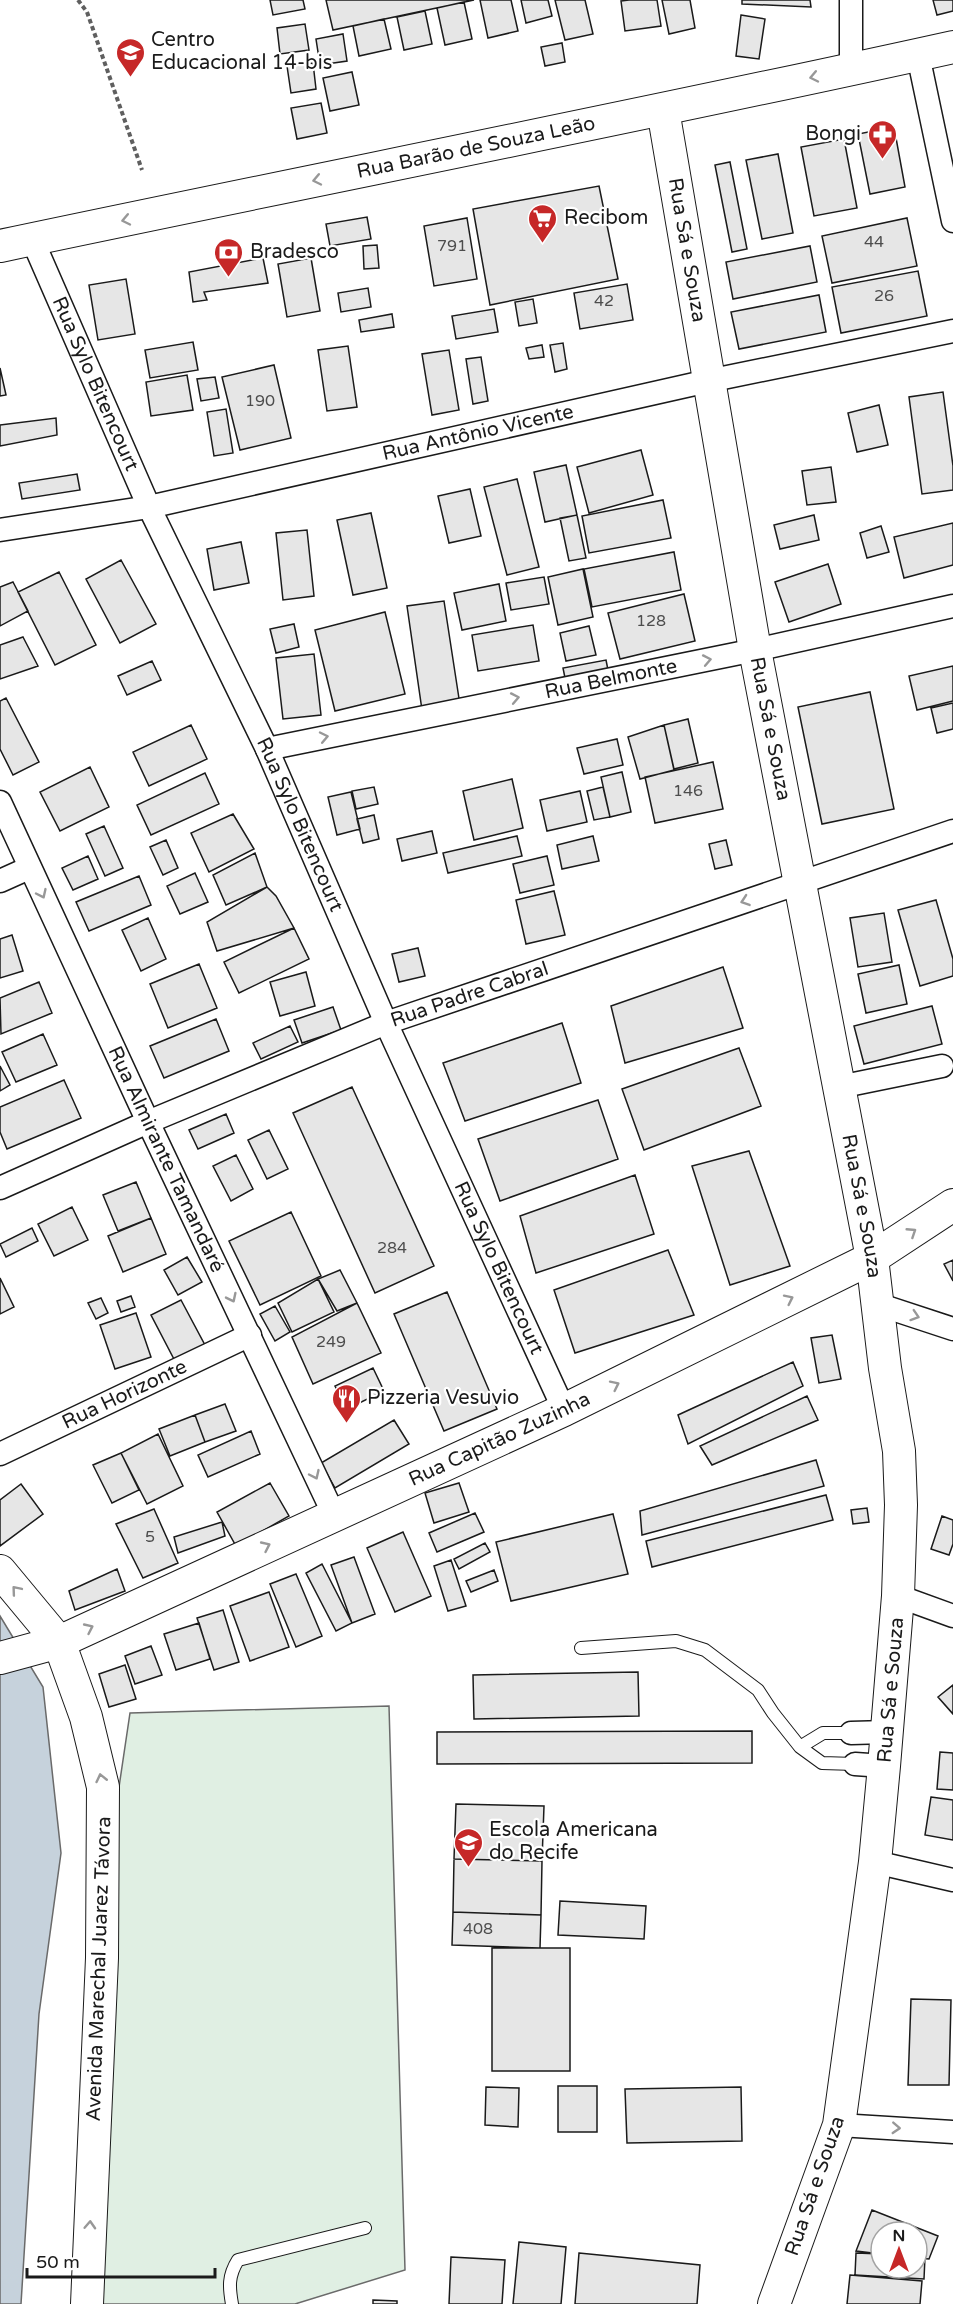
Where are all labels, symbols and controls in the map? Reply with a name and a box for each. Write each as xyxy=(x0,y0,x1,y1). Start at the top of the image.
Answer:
place label: Centro Educacional 14-bis xyxy=(151,28,332,75)
school or university icon: Centro Educacional 14-bis xyxy=(114,36,146,78)
one-way arrow xyxy=(809,70,819,83)
street label: Rua Barão de Souza Leão xyxy=(355,111,597,184)
pharmacy icon: Bongi xyxy=(866,118,898,160)
place label: Bongi xyxy=(805,122,861,146)
one-way arrow xyxy=(313,173,323,186)
street label: Rua Sá e Souza xyxy=(663,176,711,324)
supermarket icon: Recibom xyxy=(527,202,559,244)
place label: Recibom xyxy=(564,206,648,230)
one-way arrow xyxy=(122,213,132,226)
house number: 44 xyxy=(864,232,884,252)
bank icon: Bradesco xyxy=(213,236,245,278)
house number: 791 xyxy=(437,236,467,256)
place label: Bradesco xyxy=(250,240,339,264)
house number: 26 xyxy=(874,286,894,306)
house number: 42 xyxy=(594,291,614,311)
street label: Rua Sylo Bitencourt xyxy=(47,293,144,475)
house number: 190 xyxy=(245,391,275,411)
street label: Rua Antônio Vicente xyxy=(380,400,576,466)
house number: 128 xyxy=(636,611,666,631)
street label: Rua Belmonte xyxy=(543,654,679,704)
one-way arrow xyxy=(701,654,711,667)
street label: Rua Sá e Souza xyxy=(745,655,796,803)
one-way arrow xyxy=(510,692,520,705)
one-way arrow xyxy=(319,731,329,744)
street label: Rua Sylo Bitencourt xyxy=(251,733,348,916)
house number: 146 xyxy=(673,781,703,801)
one-way arrow xyxy=(34,887,46,898)
one-way arrow xyxy=(740,893,750,906)
street label: Rua Padre Cabral xyxy=(387,957,552,1033)
street label: Rua Almirante Tamandaré xyxy=(103,1042,229,1276)
street label: Rua Sá e Souza xyxy=(836,1132,886,1279)
street label: Rua Sylo Bitencourt xyxy=(449,1178,549,1359)
one-way arrow xyxy=(906,1228,917,1239)
house number: 284 xyxy=(377,1238,407,1258)
one-way arrow xyxy=(225,1292,237,1303)
one-way arrow xyxy=(783,1294,794,1306)
one-way arrow xyxy=(909,1309,920,1322)
house number: 249 xyxy=(316,1332,346,1352)
street label: Rua Horizonte xyxy=(58,1355,191,1435)
one-way arrow xyxy=(608,1381,619,1392)
restaurant icon: Pizzeria Vesuvio xyxy=(330,1382,362,1424)
place label: Pizzeria Vesuvio xyxy=(367,1386,519,1410)
street label: Rua Capitão Zuzinha xyxy=(405,1387,594,1492)
one-way arrow xyxy=(308,1468,320,1479)
house number: 5 xyxy=(145,1527,155,1547)
one-way arrow xyxy=(260,1542,271,1554)
one-way arrow xyxy=(12,1586,23,1597)
street label: Rua Sá e Souza xyxy=(873,1616,909,1764)
one-way arrow xyxy=(82,1623,93,1635)
one-way arrow xyxy=(95,1773,108,1783)
street label: Avenida Marechal Juarez Távora xyxy=(82,1816,116,2122)
place label: Escola Americana do Recife xyxy=(489,1818,658,1865)
school or university icon: Escola Americana do Recife xyxy=(452,1826,484,1868)
house number: 408 xyxy=(463,1919,493,1939)
street label: Rua Sá e Souza xyxy=(780,2113,850,2259)
one-way arrow xyxy=(892,2122,901,2135)
one-way arrow xyxy=(84,2220,97,2229)
north arrow xyxy=(869,2220,929,2280)
text: N xyxy=(893,2226,905,2246)
scale bar xyxy=(27,2241,214,2279)
text: 50 m xyxy=(36,2251,80,2273)

